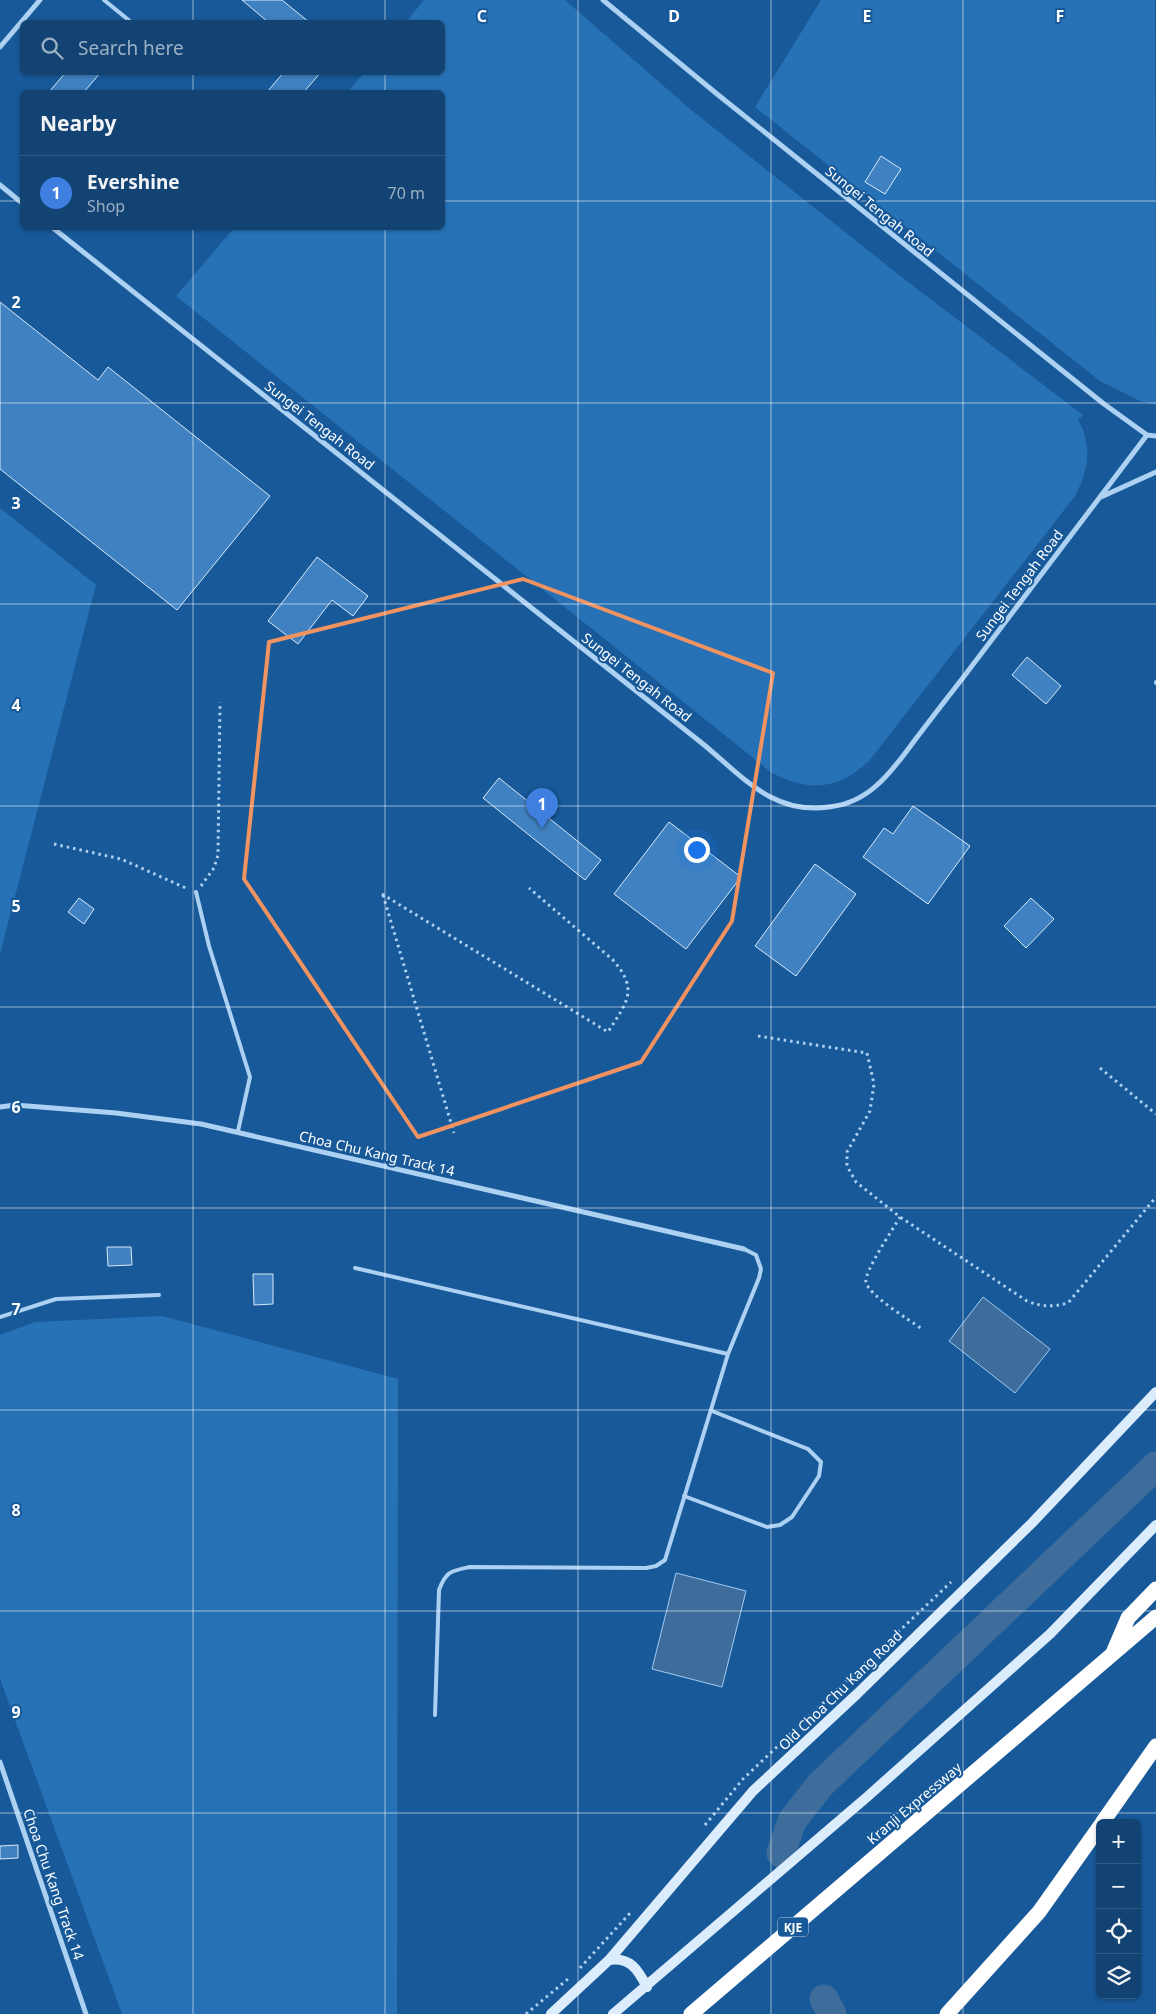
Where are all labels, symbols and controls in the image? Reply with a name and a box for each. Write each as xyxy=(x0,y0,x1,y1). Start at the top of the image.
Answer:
text: C xyxy=(477,5,487,27)
text: D xyxy=(668,5,680,27)
text: E xyxy=(863,5,872,27)
text: F xyxy=(1056,5,1064,27)
search box xyxy=(20,20,445,75)
icon: search xyxy=(38,34,66,62)
text: Search here xyxy=(78,35,184,61)
text: Nearby xyxy=(40,109,116,137)
street label: Sungei Tengah Road xyxy=(822,161,938,261)
text: Evershine xyxy=(87,169,180,195)
text: 1 xyxy=(51,182,61,204)
text: 70 m xyxy=(388,182,425,204)
text: Shop xyxy=(87,195,125,217)
text: 2 xyxy=(11,291,21,313)
street label: Sungei Tengah Road xyxy=(261,376,379,474)
text: 3 xyxy=(11,492,21,514)
street label: Sungei Tengah Road xyxy=(971,526,1067,644)
street label: Sungei Tengah Road xyxy=(578,628,696,726)
text: 4 xyxy=(11,694,21,716)
pin: 1 xyxy=(526,788,558,829)
your location xyxy=(684,837,710,863)
text: 5 xyxy=(11,895,21,917)
text: 6 xyxy=(11,1096,21,1118)
street label: Choa Chu Kang Track 14 xyxy=(297,1126,457,1180)
text: 7 xyxy=(11,1298,21,1320)
text: 8 xyxy=(11,1499,21,1521)
street label: Old Choa Chu Kang Road xyxy=(774,1626,906,1754)
text: 9 xyxy=(11,1701,21,1723)
street label: Kranji Expressway xyxy=(863,1757,966,1848)
street label: Choa Chu Kang Track 14 xyxy=(19,1806,89,1962)
map controls xyxy=(1096,1819,1141,1999)
button: + xyxy=(1096,1819,1141,1864)
button: − xyxy=(1096,1864,1141,1909)
button: locate xyxy=(1096,1909,1141,1954)
road number: KJE xyxy=(778,1918,808,1936)
button: layers xyxy=(1096,1954,1141,1999)

